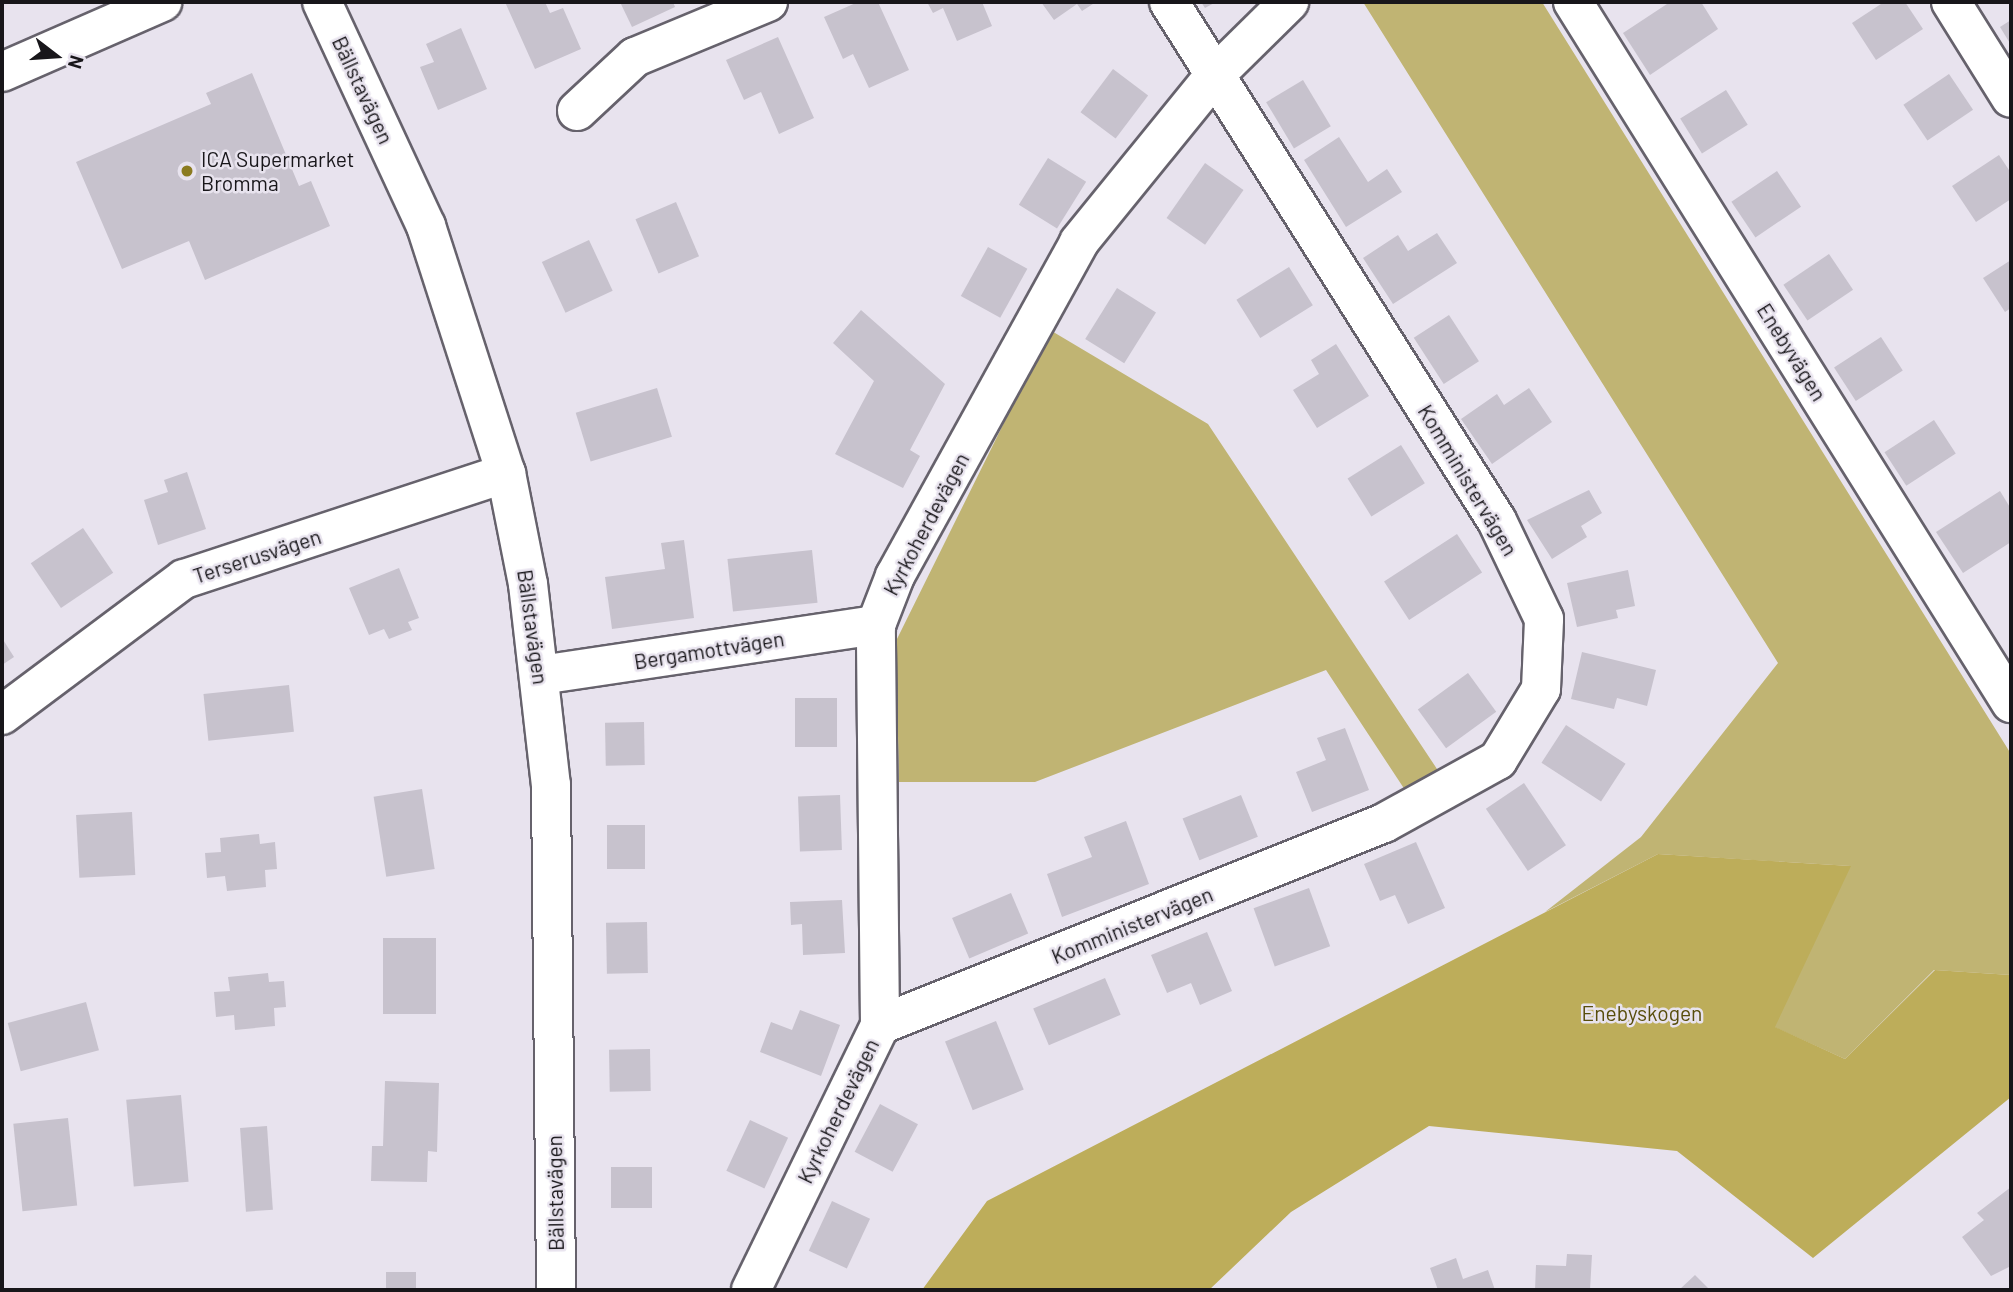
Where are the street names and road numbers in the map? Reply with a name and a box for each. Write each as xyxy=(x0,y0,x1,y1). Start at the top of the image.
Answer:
street label: Bällstavägen xyxy=(327,32,399,148)
street label: Enebyvägen xyxy=(1752,299,1832,405)
street label: Komministervägen xyxy=(1413,400,1523,560)
street label: Kyrkoherdevägen xyxy=(878,448,974,600)
street label: Terserusvägen xyxy=(190,523,324,589)
street label: Bällstavägen xyxy=(512,568,554,686)
street label: Bergamottvägen xyxy=(632,626,786,674)
street label: Komministervägen xyxy=(1048,881,1216,969)
street label: Kyrkoherdevägen xyxy=(792,1035,884,1187)
street label: Bällstavägen xyxy=(541,1135,569,1251)

